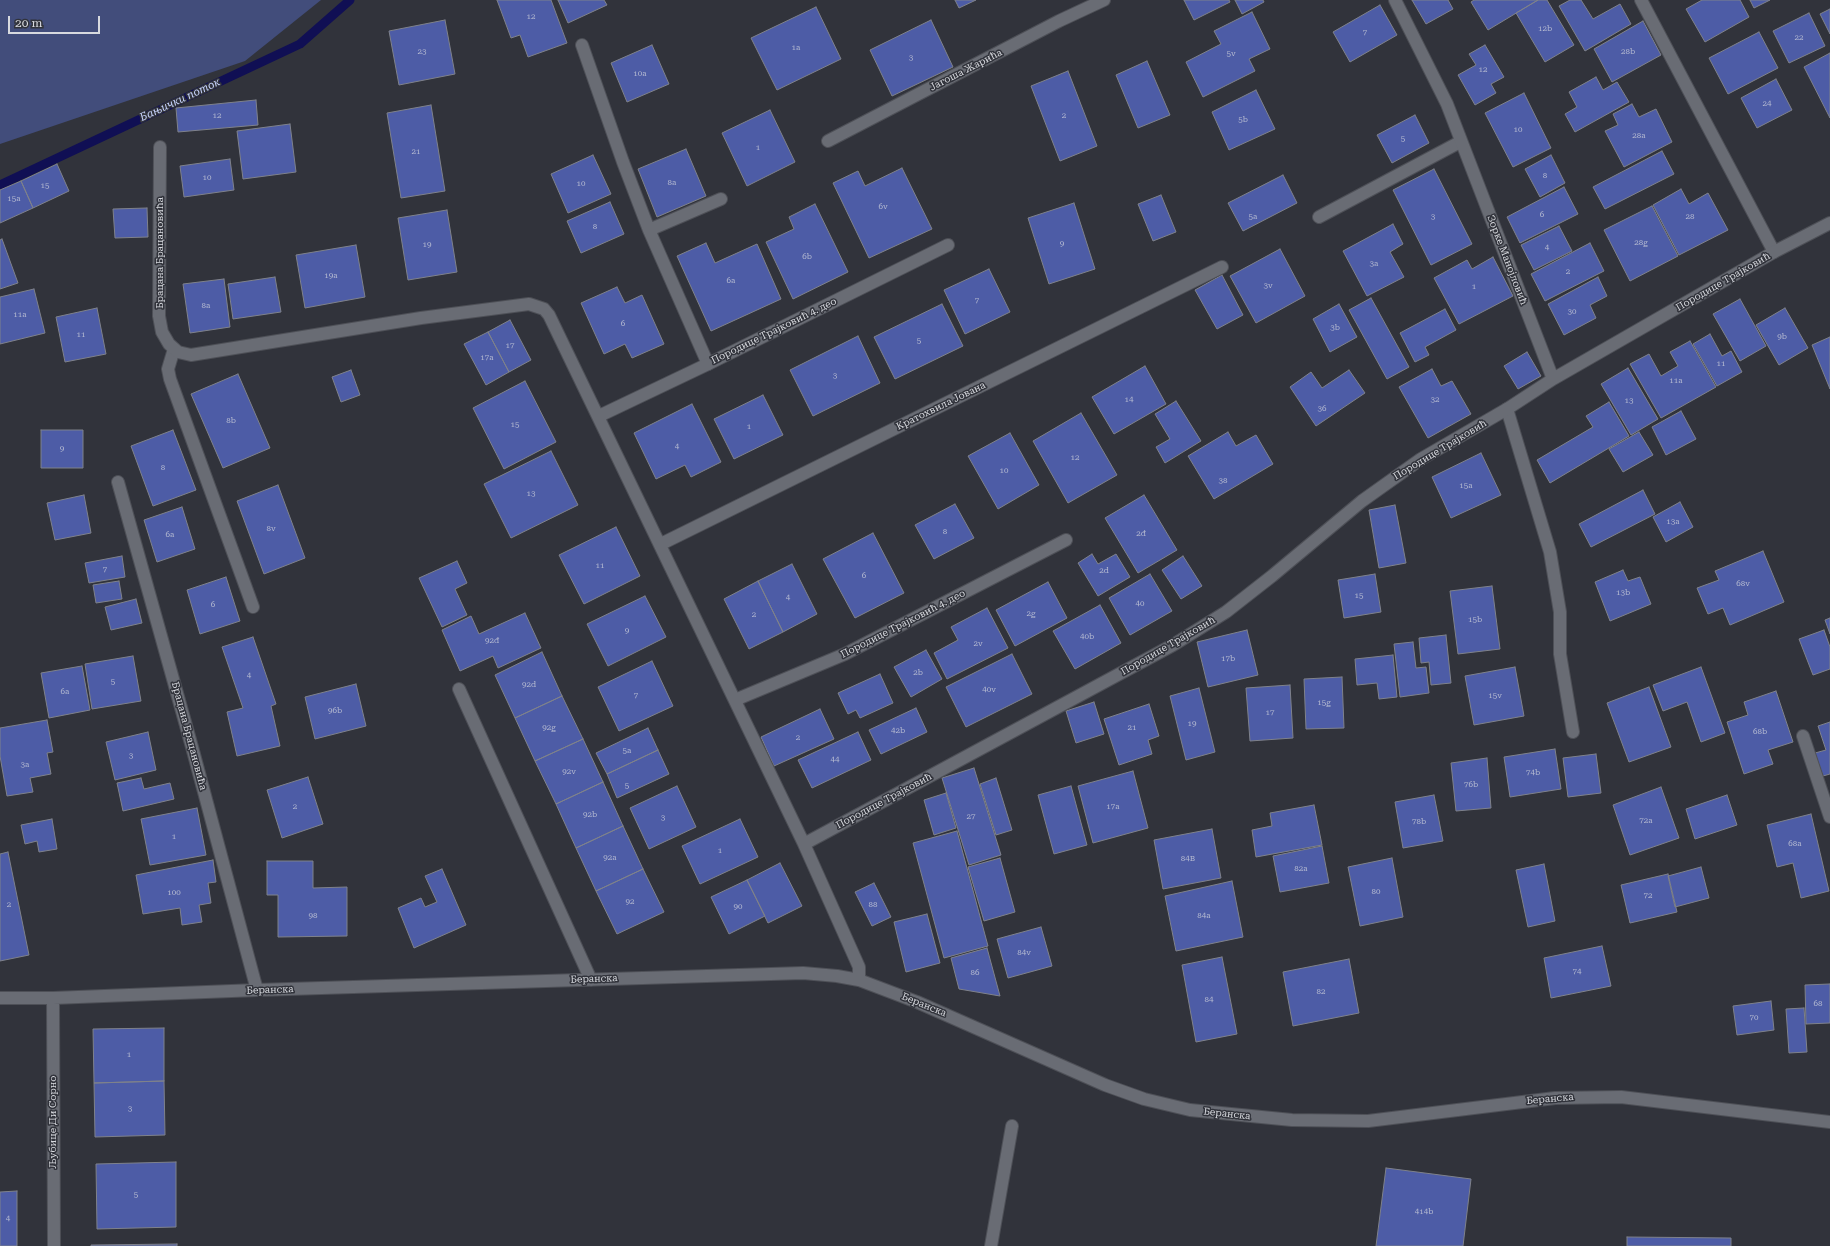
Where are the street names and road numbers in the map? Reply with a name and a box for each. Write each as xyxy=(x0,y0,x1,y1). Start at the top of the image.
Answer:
street label: Јагоша Жарића xyxy=(928,47,1004,93)
street label: Брацана Брацановића xyxy=(154,197,166,309)
street label: Зорке Манојловић xyxy=(1484,213,1530,307)
street label: Породице Трајковић xyxy=(1674,250,1772,314)
street label: Породице Трајковић 4. део xyxy=(709,295,839,367)
street label: Кратохвила Јована xyxy=(894,379,988,433)
street label: Породице Трајковић xyxy=(1391,417,1489,483)
street label: Породице Трајковић 4. део xyxy=(839,587,967,661)
street label: Породице Трајковић xyxy=(1119,614,1217,678)
street label: Брацана Брацановића xyxy=(169,681,209,791)
street label: Породице Трајковић xyxy=(834,771,934,831)
street label: Беранска xyxy=(570,972,618,986)
street label: Беранска xyxy=(246,983,294,997)
street label: Беранска xyxy=(900,991,948,1019)
street label: Љубице Ди Сорно xyxy=(47,1075,59,1169)
street label: Беранска xyxy=(1526,1091,1574,1107)
street label: Беранска xyxy=(1203,1106,1251,1122)

